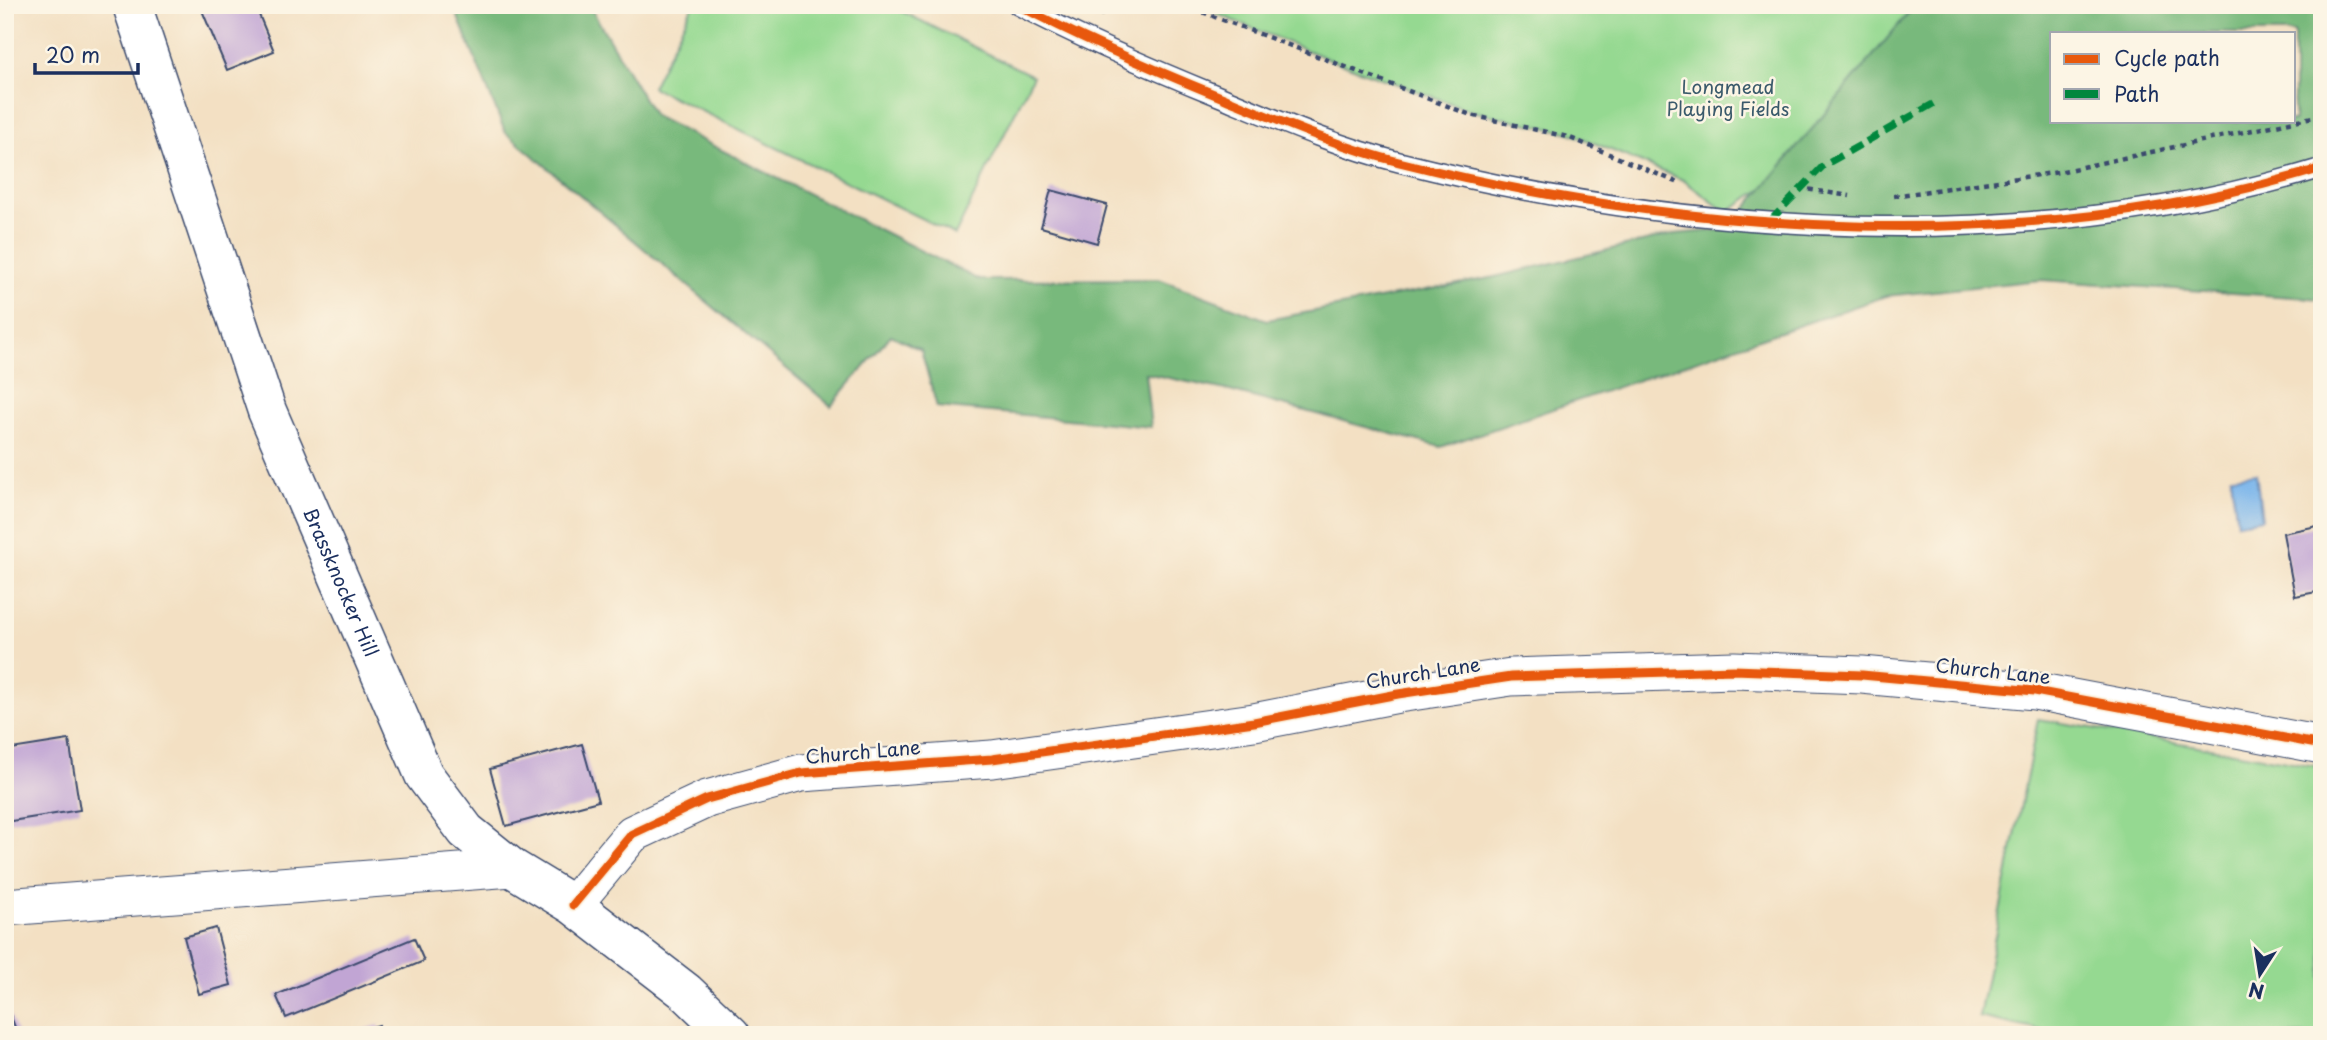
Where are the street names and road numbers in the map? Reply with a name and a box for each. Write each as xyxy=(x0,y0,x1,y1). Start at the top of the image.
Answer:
street label: Brassknocker Hill xyxy=(297,502,386,661)
street label: Church Lane xyxy=(1364,649,1482,695)
street label: Church Lane xyxy=(1934,650,2052,690)
street label: Church Lane xyxy=(804,732,922,770)

